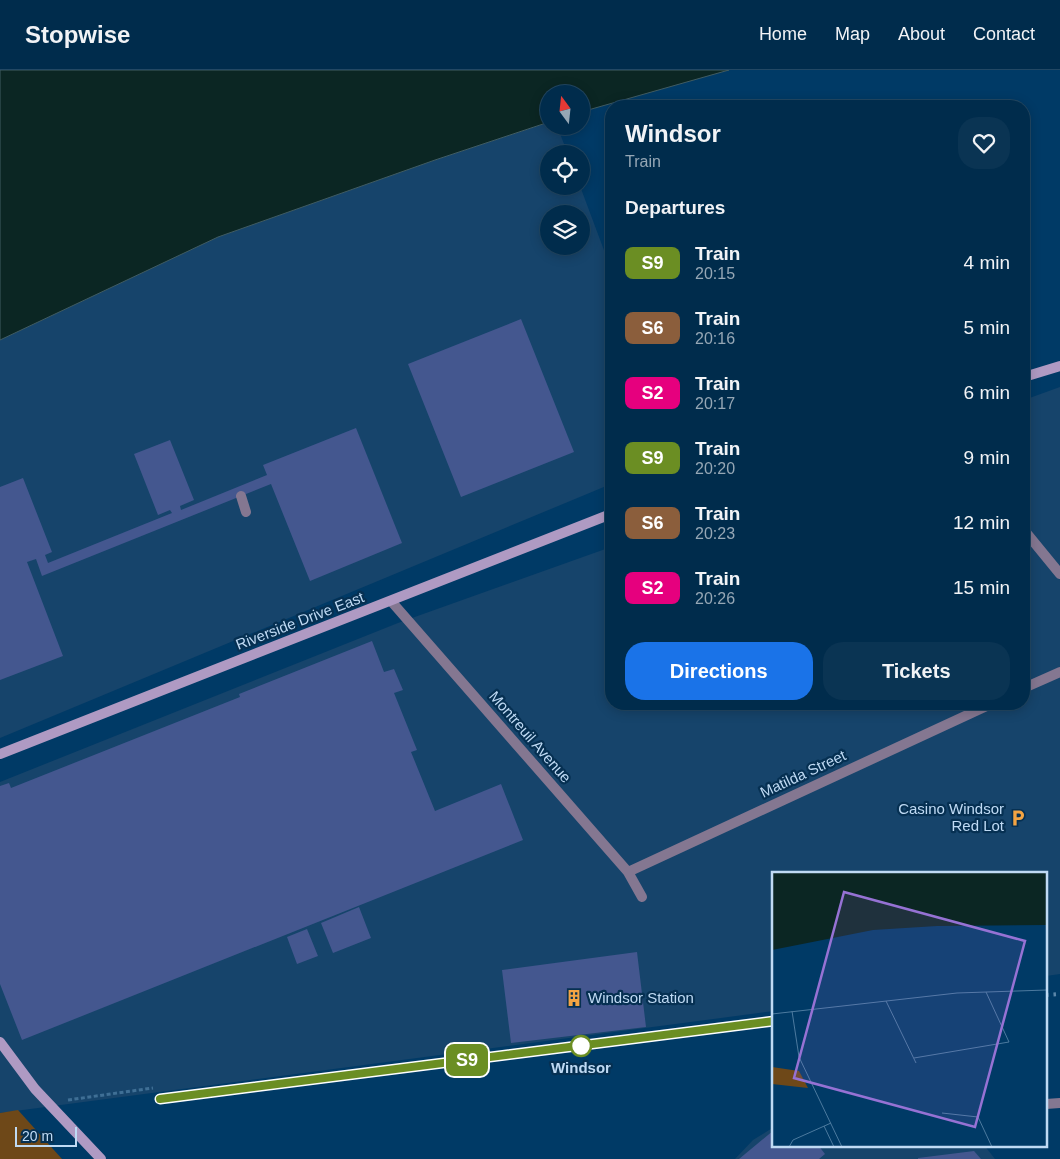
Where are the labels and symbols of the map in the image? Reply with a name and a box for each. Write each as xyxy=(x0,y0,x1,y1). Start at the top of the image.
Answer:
north arrow xyxy=(540,85,590,135)
street label: Riverside Drive East xyxy=(233,588,367,653)
street label: Montreuil Avenue xyxy=(486,687,575,786)
street label: Matilda Street xyxy=(757,746,849,801)
place label: Casino Windsor Red Lot xyxy=(898,800,1005,834)
parking icon: Casino Windsor Red Lot xyxy=(1008,808,1028,828)
inset map xyxy=(772,872,1048,1146)
building icon: Windsor Station xyxy=(564,988,584,1008)
place label: Windsor Station xyxy=(588,989,694,1006)
marker: Windsor xyxy=(570,1035,592,1057)
line badge: S9 xyxy=(444,1044,490,1076)
place label: Windsor xyxy=(551,1059,611,1076)
scale bar xyxy=(15,1124,78,1147)

